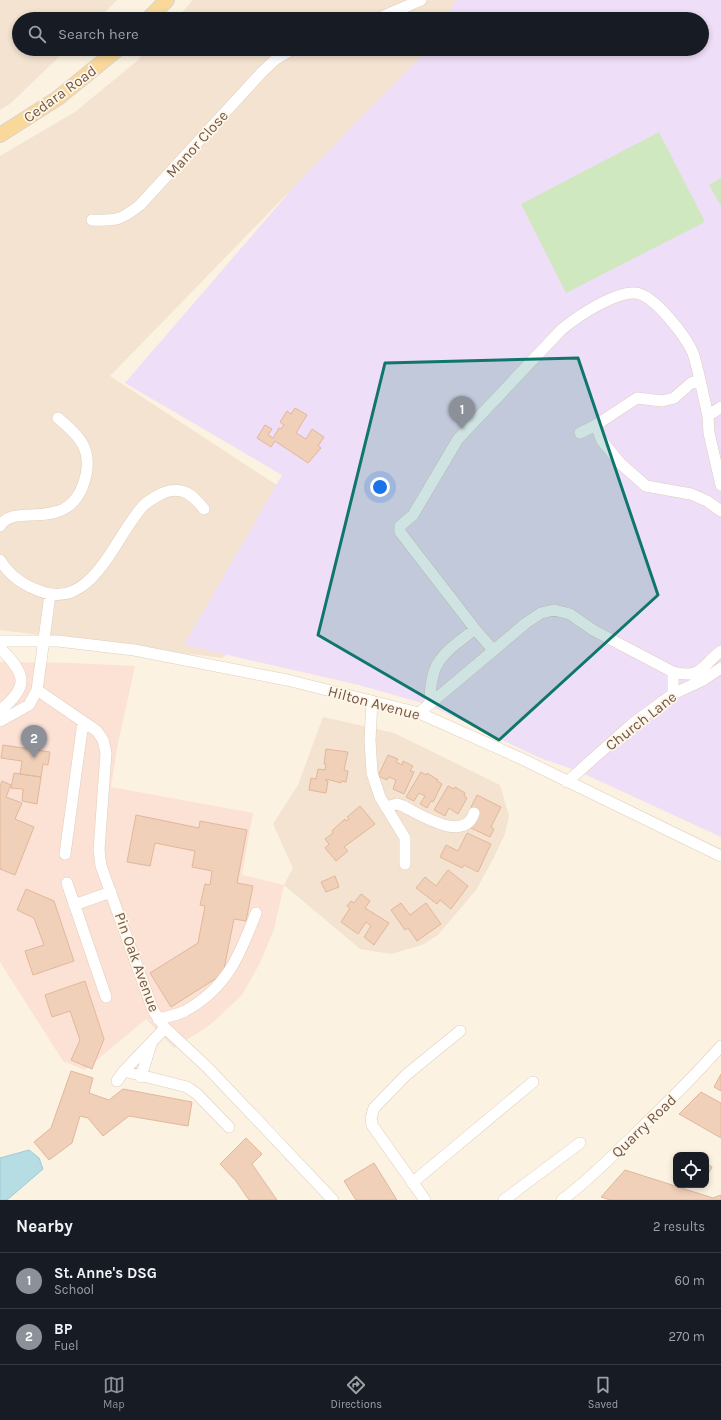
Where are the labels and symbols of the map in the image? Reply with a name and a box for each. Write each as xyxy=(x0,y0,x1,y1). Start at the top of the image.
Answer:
street label: Cedara Road xyxy=(20,61,100,127)
street label: Manor Close xyxy=(162,107,232,181)
pin: 1 xyxy=(449,396,475,429)
your location xyxy=(370,477,390,497)
street label: Hilton Avenue xyxy=(326,682,422,724)
street label: Church Lane xyxy=(602,688,680,754)
pin: 2 xyxy=(21,725,47,758)
street label: Pin Oak Avenue xyxy=(111,910,163,1014)
street label: Quarry Road xyxy=(608,1091,680,1161)

